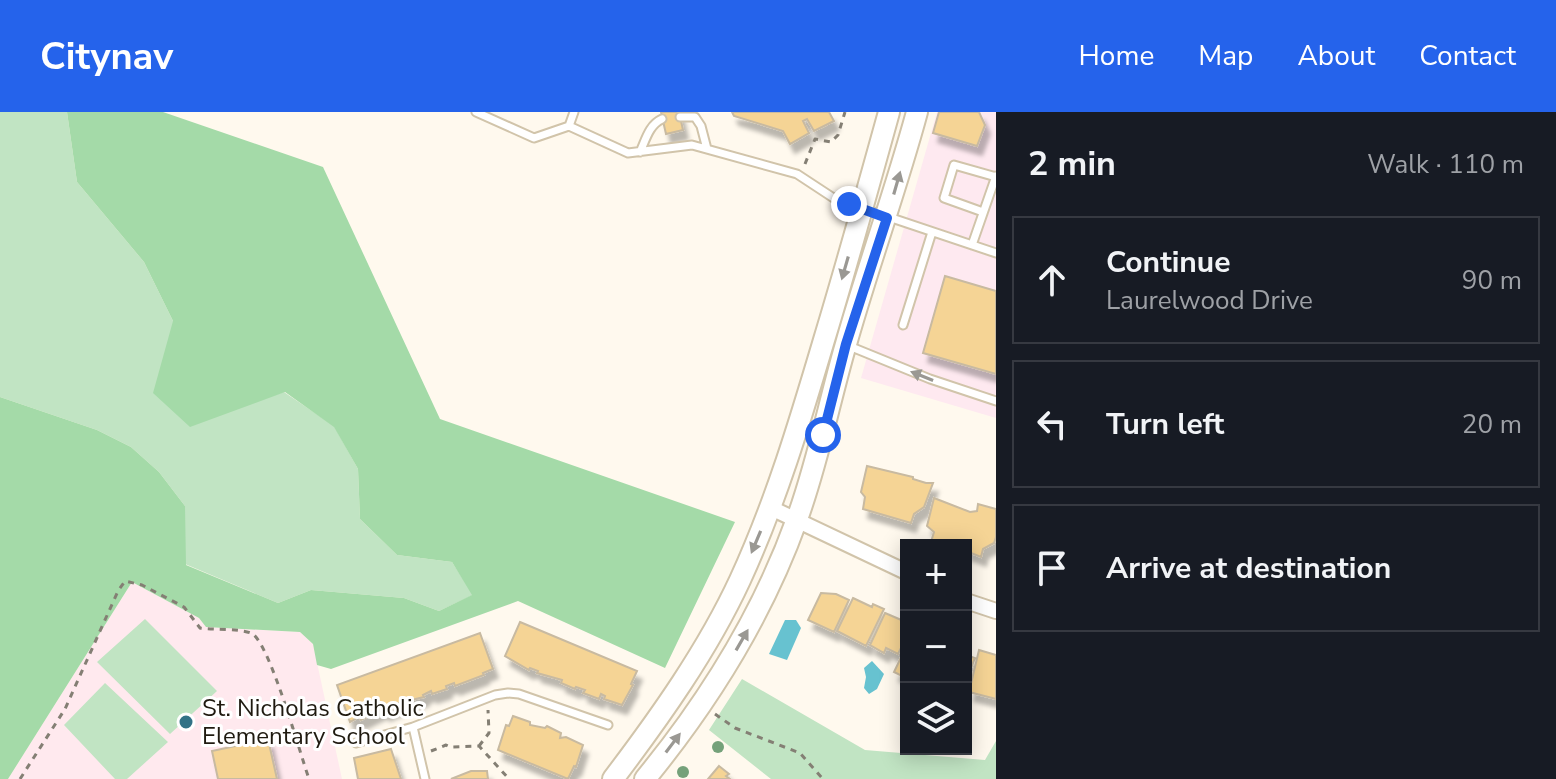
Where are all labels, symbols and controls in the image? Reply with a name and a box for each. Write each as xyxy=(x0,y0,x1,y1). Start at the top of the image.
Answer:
text: Citynav xyxy=(40,31,173,82)
text: Home xyxy=(1079,37,1154,75)
text: Map xyxy=(1198,37,1253,75)
text: About xyxy=(1297,37,1375,75)
text: Contact xyxy=(1419,37,1516,75)
text: 2 min xyxy=(1028,141,1116,187)
text: Walk · 110 m xyxy=(1367,147,1524,182)
one-way arrow xyxy=(891,170,904,194)
route end xyxy=(831,186,867,222)
text: Continue xyxy=(1106,242,1231,283)
one-way arrow xyxy=(838,256,851,280)
icon: ahead xyxy=(1030,258,1074,302)
text: 90 m xyxy=(1462,263,1522,298)
text: Laurelwood Drive xyxy=(1106,283,1313,318)
one-way arrow xyxy=(910,369,934,382)
icon: left xyxy=(1030,402,1074,446)
text: Turn left xyxy=(1106,404,1224,445)
text: 20 m xyxy=(1462,407,1522,442)
route start xyxy=(805,417,841,453)
one-way arrow xyxy=(750,530,763,553)
map controls xyxy=(900,539,972,755)
button: + xyxy=(900,539,972,611)
icon: arrive xyxy=(1030,546,1074,590)
text: Arrive at destination xyxy=(1106,548,1391,589)
button: − xyxy=(900,611,972,683)
one-way arrow xyxy=(735,629,749,651)
button: layers xyxy=(900,683,972,755)
place label: St. Nicholas Catholic Elementary School xyxy=(202,692,424,752)
marker: St. Nicholas Catholic Elementary School xyxy=(177,713,195,731)
one-way arrow xyxy=(664,732,680,753)

